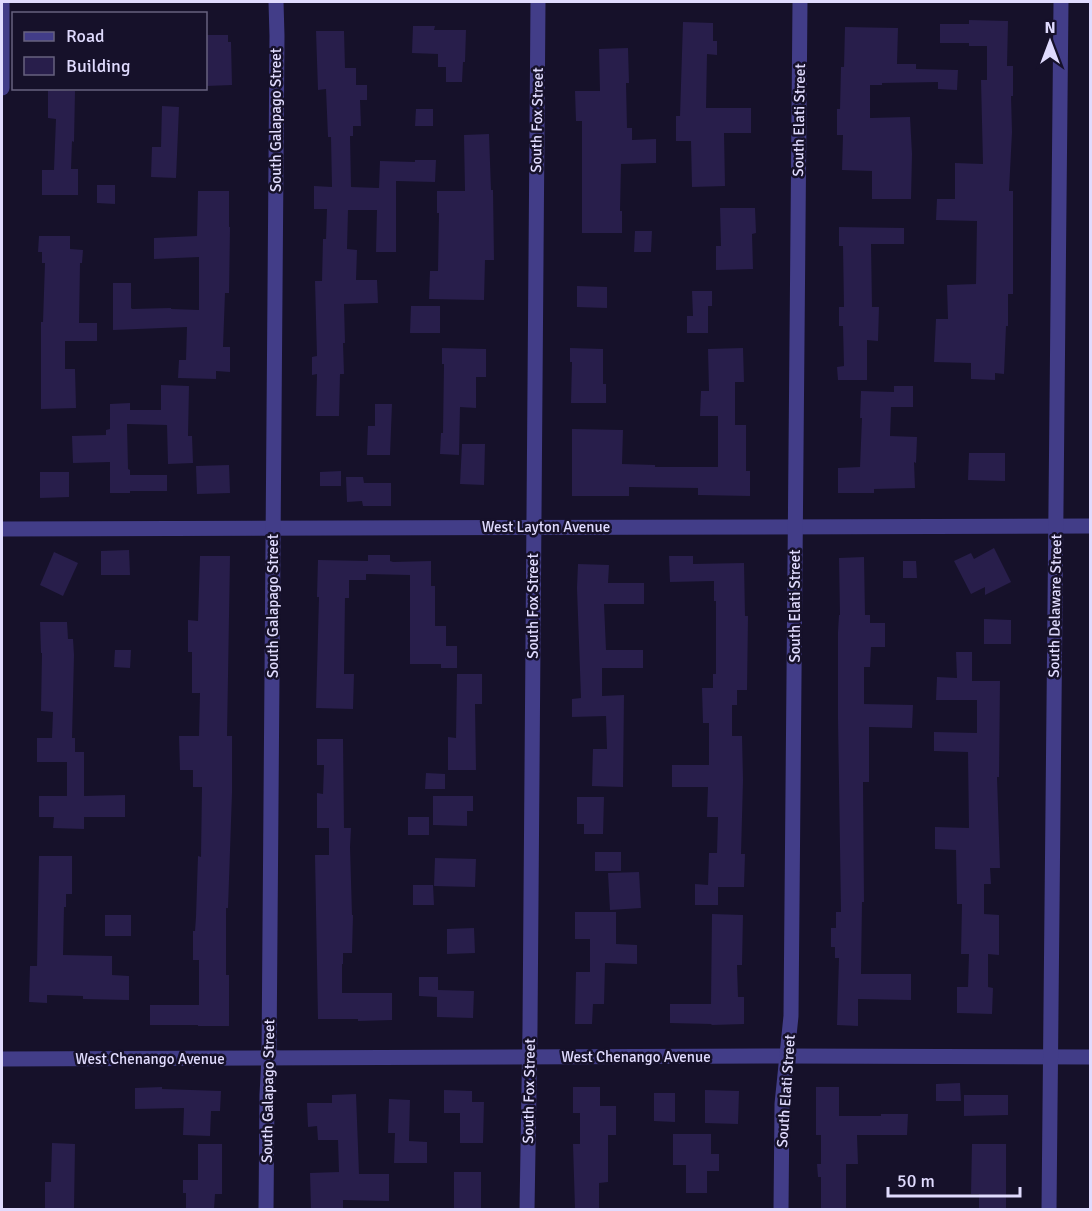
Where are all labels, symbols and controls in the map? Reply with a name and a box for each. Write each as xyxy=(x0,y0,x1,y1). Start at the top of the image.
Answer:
legend xyxy=(12,12,207,90)
north arrow xyxy=(1020,12,1080,72)
text: N xyxy=(1044,18,1056,38)
text: Road xyxy=(66,25,105,47)
street label: South Galapago Street xyxy=(267,48,285,192)
text: Building xyxy=(66,55,130,77)
street label: South Elati Street xyxy=(789,63,809,177)
street label: South Fox Street xyxy=(527,67,547,173)
street label: West Layton Avenue xyxy=(482,518,610,536)
street label: South Galapago Street xyxy=(264,534,282,678)
street label: South Delaware Street xyxy=(1045,534,1065,678)
street label: South Elati Street xyxy=(786,549,804,663)
street label: South Fox Street xyxy=(524,553,542,659)
street label: South Galapago Street xyxy=(258,1019,278,1163)
street label: South Elati Street xyxy=(773,1034,799,1148)
street label: South Fox Street xyxy=(519,1038,539,1144)
street label: West Chenango Avenue xyxy=(561,1048,711,1066)
street label: West Chenango Avenue xyxy=(75,1050,225,1068)
scale bar xyxy=(888,1160,1020,1198)
text: 50 m xyxy=(897,1170,935,1192)

